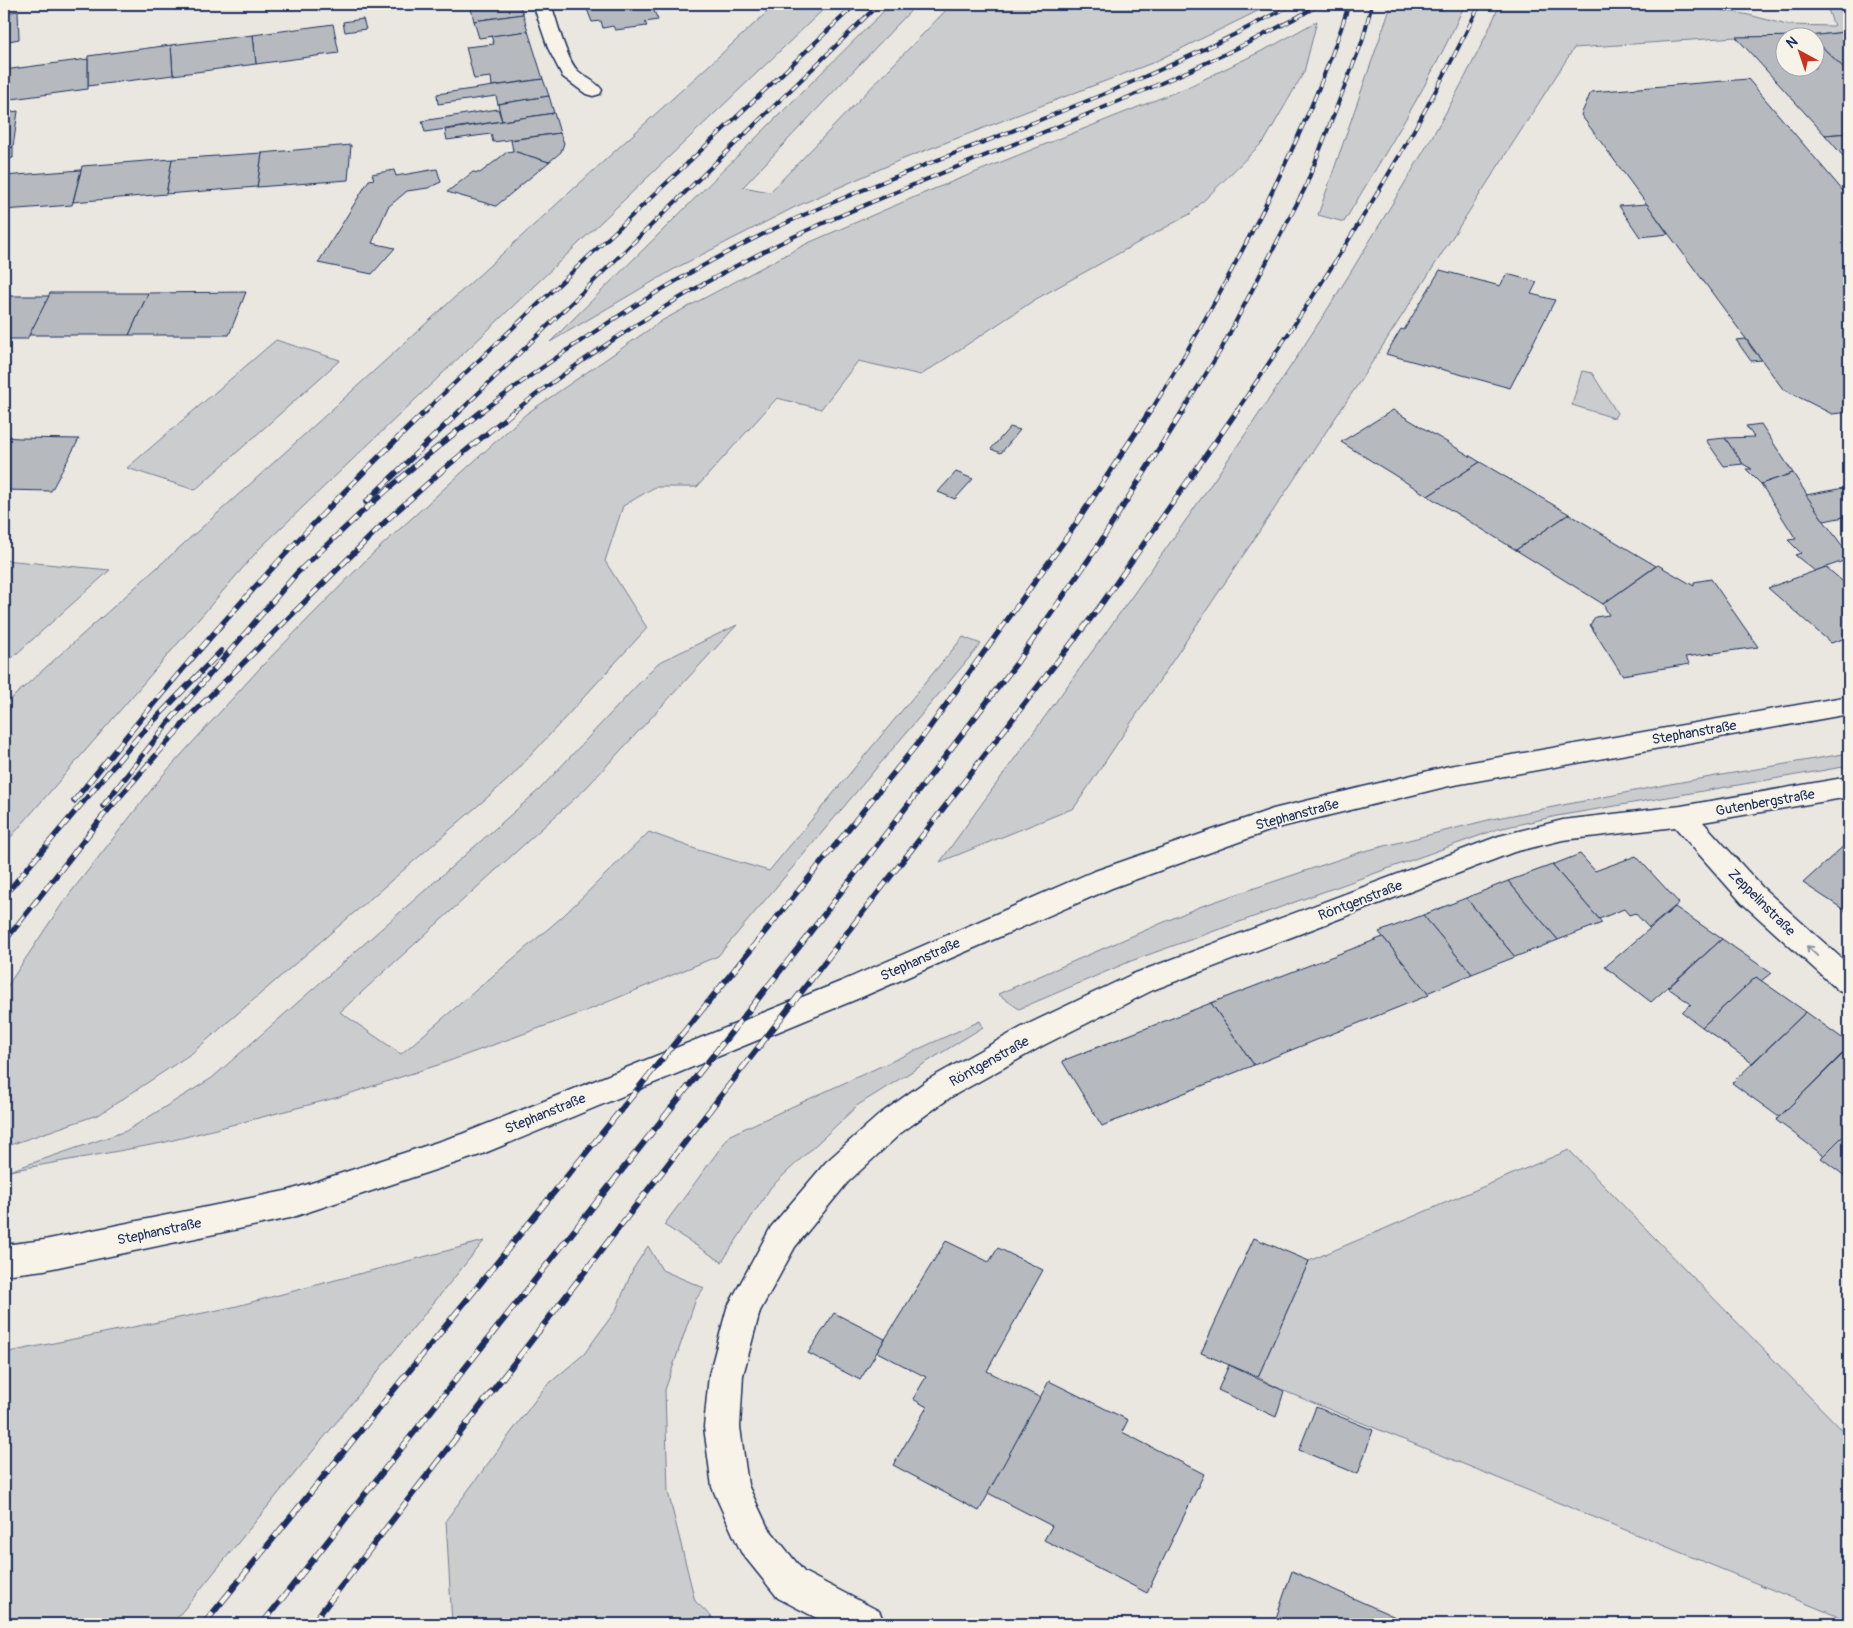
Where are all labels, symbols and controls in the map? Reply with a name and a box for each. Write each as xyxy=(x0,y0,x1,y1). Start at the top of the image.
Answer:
north arrow xyxy=(1776,28,1826,78)
text: N xyxy=(1783,33,1801,52)
street label: Stephanstraße xyxy=(1650,717,1738,748)
street label: Gutenbergstraße xyxy=(1714,785,1816,820)
street label: Stephanstraße xyxy=(1254,795,1341,834)
street label: Zeppelinstraße xyxy=(1725,865,1799,939)
street label: Röntgenstraße xyxy=(1316,877,1405,924)
street label: Stephanstraße xyxy=(878,934,963,985)
one-way arrow xyxy=(1806,945,1819,957)
street label: Röntgenstraße xyxy=(946,1033,1032,1090)
street label: Stephanstraße xyxy=(502,1090,588,1137)
street label: Stephanstraße xyxy=(115,1214,203,1249)

